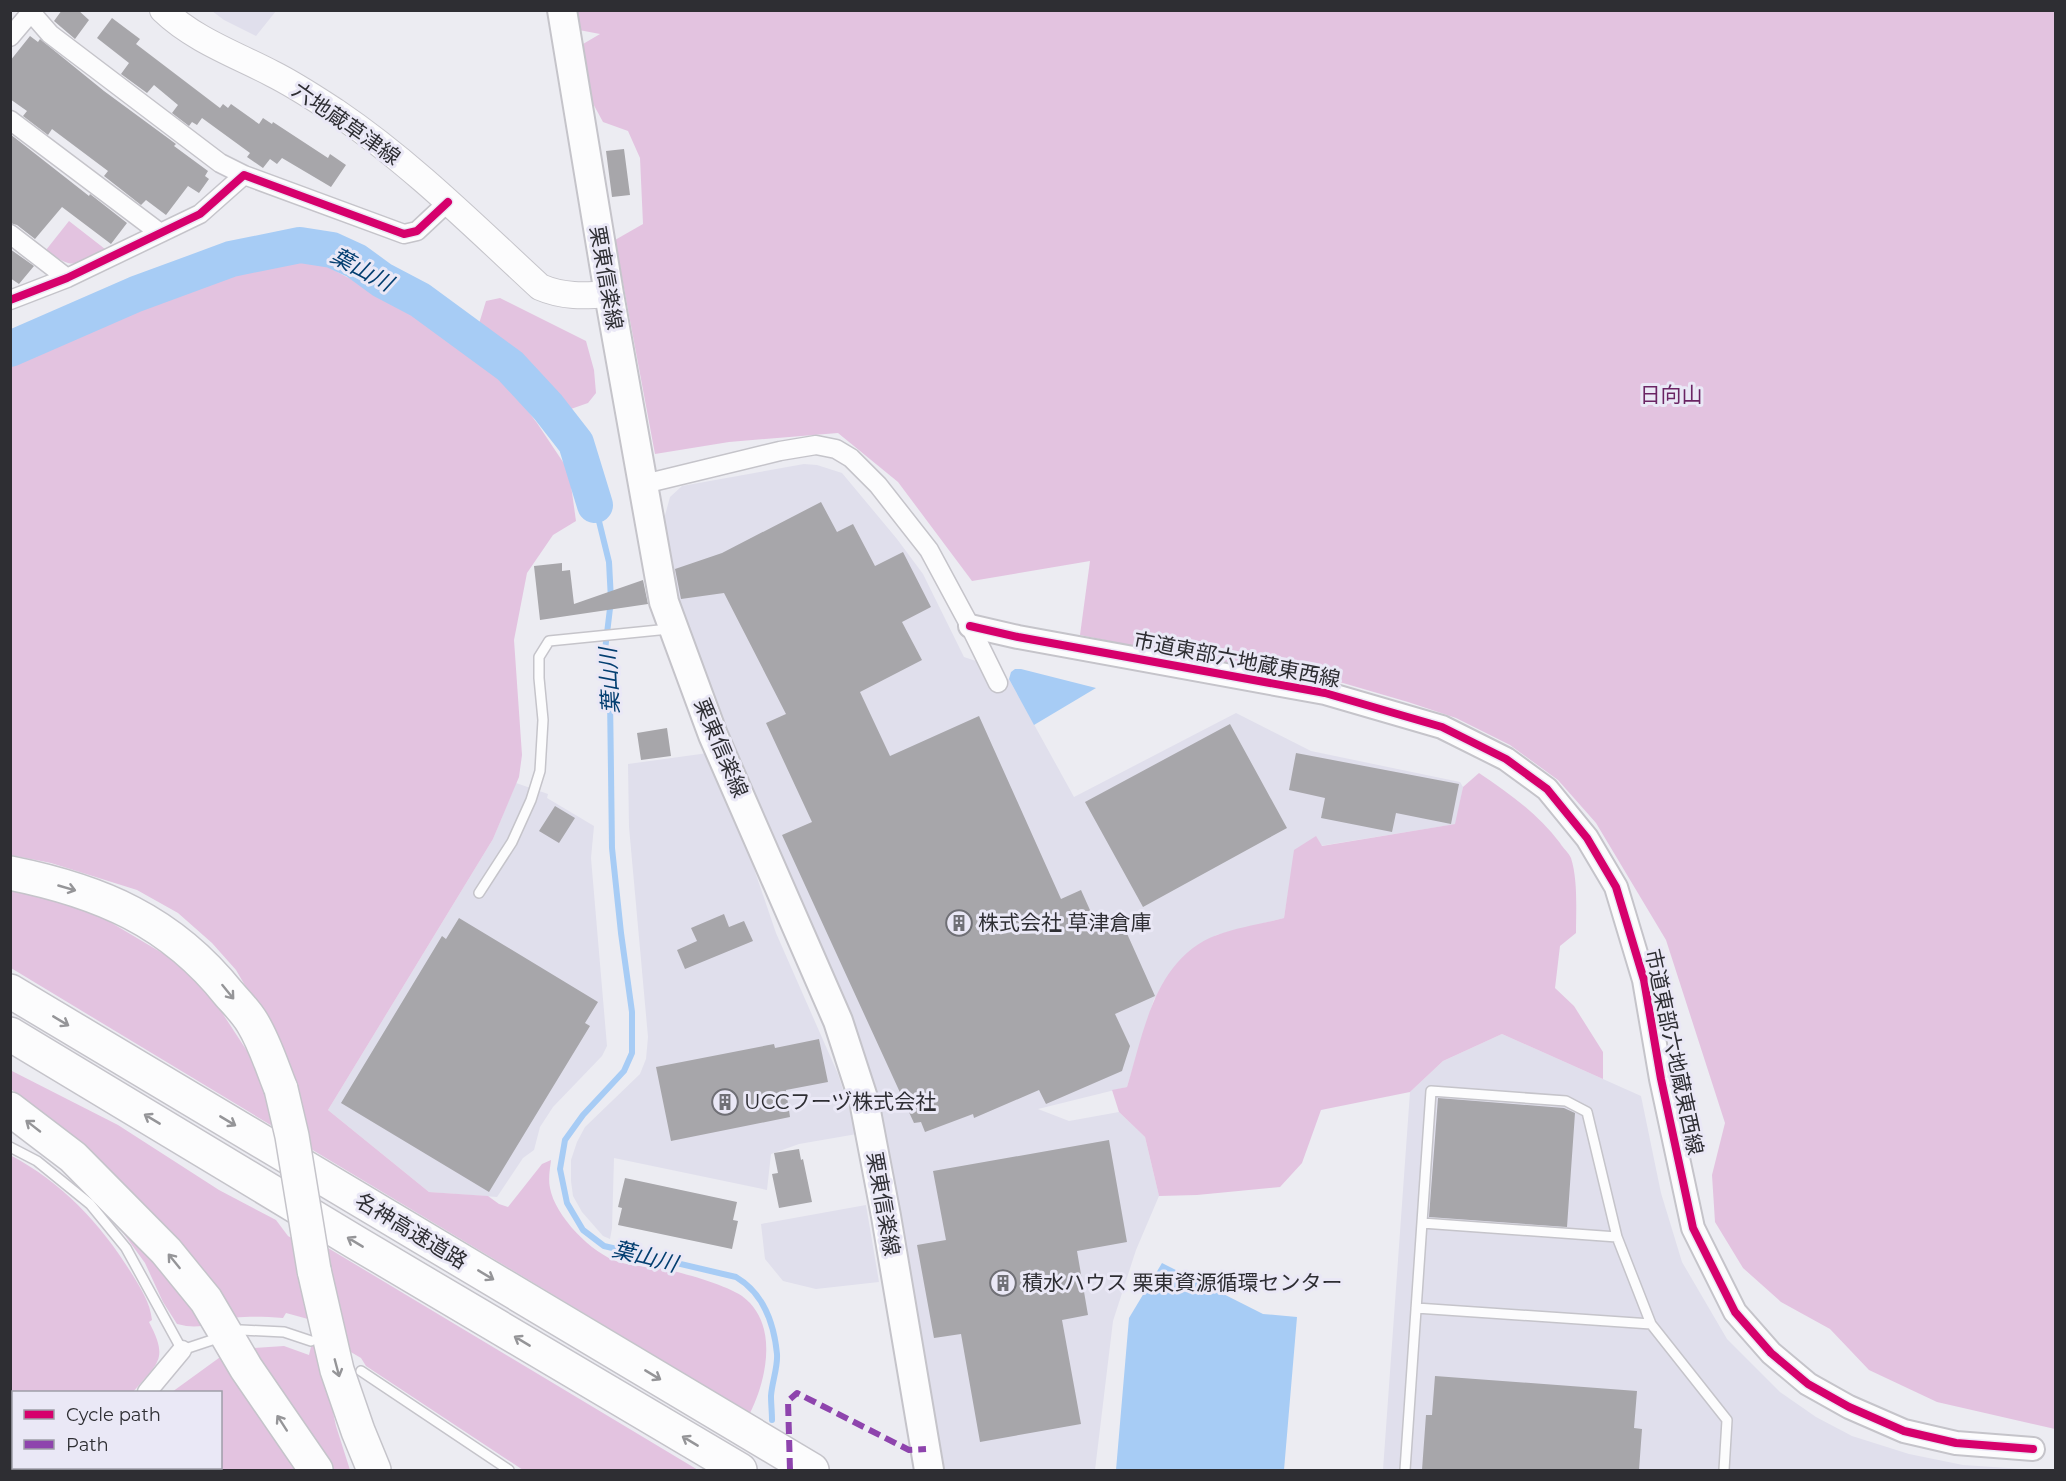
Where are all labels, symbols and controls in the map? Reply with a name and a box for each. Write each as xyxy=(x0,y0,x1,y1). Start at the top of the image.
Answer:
street label: 六地蔵草津線 xyxy=(288,77,405,170)
street label: 栗東信楽線 xyxy=(585,224,628,332)
water label: 葉山川 xyxy=(326,242,399,298)
park label: 日向山 xyxy=(1640,382,1703,407)
street label: 市道東部六地蔵東西線 xyxy=(1132,627,1343,692)
water label: 葉山川 xyxy=(594,645,625,715)
street label: 栗東信楽線 xyxy=(689,695,753,801)
one-way arrow xyxy=(57,883,76,894)
building icon: 株式会社 草津倉庫 xyxy=(944,908,974,938)
place label: 株式会社 草津倉庫 xyxy=(978,910,1152,935)
street label: 市道東部六地蔵東西線 xyxy=(1640,947,1709,1157)
one-way arrow xyxy=(221,984,234,1000)
one-way arrow xyxy=(52,1015,69,1027)
building icon: UCCフーヅ株式会社 xyxy=(710,1087,740,1117)
place label: UCCフーヅ株式会社 xyxy=(744,1089,936,1114)
one-way arrow xyxy=(144,1113,161,1125)
one-way arrow xyxy=(219,1116,236,1128)
one-way arrow xyxy=(25,1120,41,1133)
street label: 栗東信楽線 xyxy=(862,1150,905,1258)
street label: 名神高速道路 xyxy=(351,1187,472,1274)
one-way arrow xyxy=(347,1235,364,1247)
water label: 葉山川 xyxy=(610,1235,682,1278)
one-way arrow xyxy=(167,1254,181,1269)
building icon: 積水ハウス 栗東資源循環センター xyxy=(988,1268,1018,1298)
one-way arrow xyxy=(477,1270,494,1282)
place label: 積水ハウス 栗東資源循環センター xyxy=(1022,1270,1343,1295)
one-way arrow xyxy=(514,1335,531,1347)
one-way arrow xyxy=(332,1358,343,1377)
one-way arrow xyxy=(644,1370,661,1382)
legend xyxy=(12,1391,222,1469)
text: Cycle path xyxy=(66,1404,161,1426)
one-way arrow xyxy=(276,1414,289,1431)
text: Path xyxy=(66,1434,109,1456)
one-way arrow xyxy=(682,1434,699,1446)

